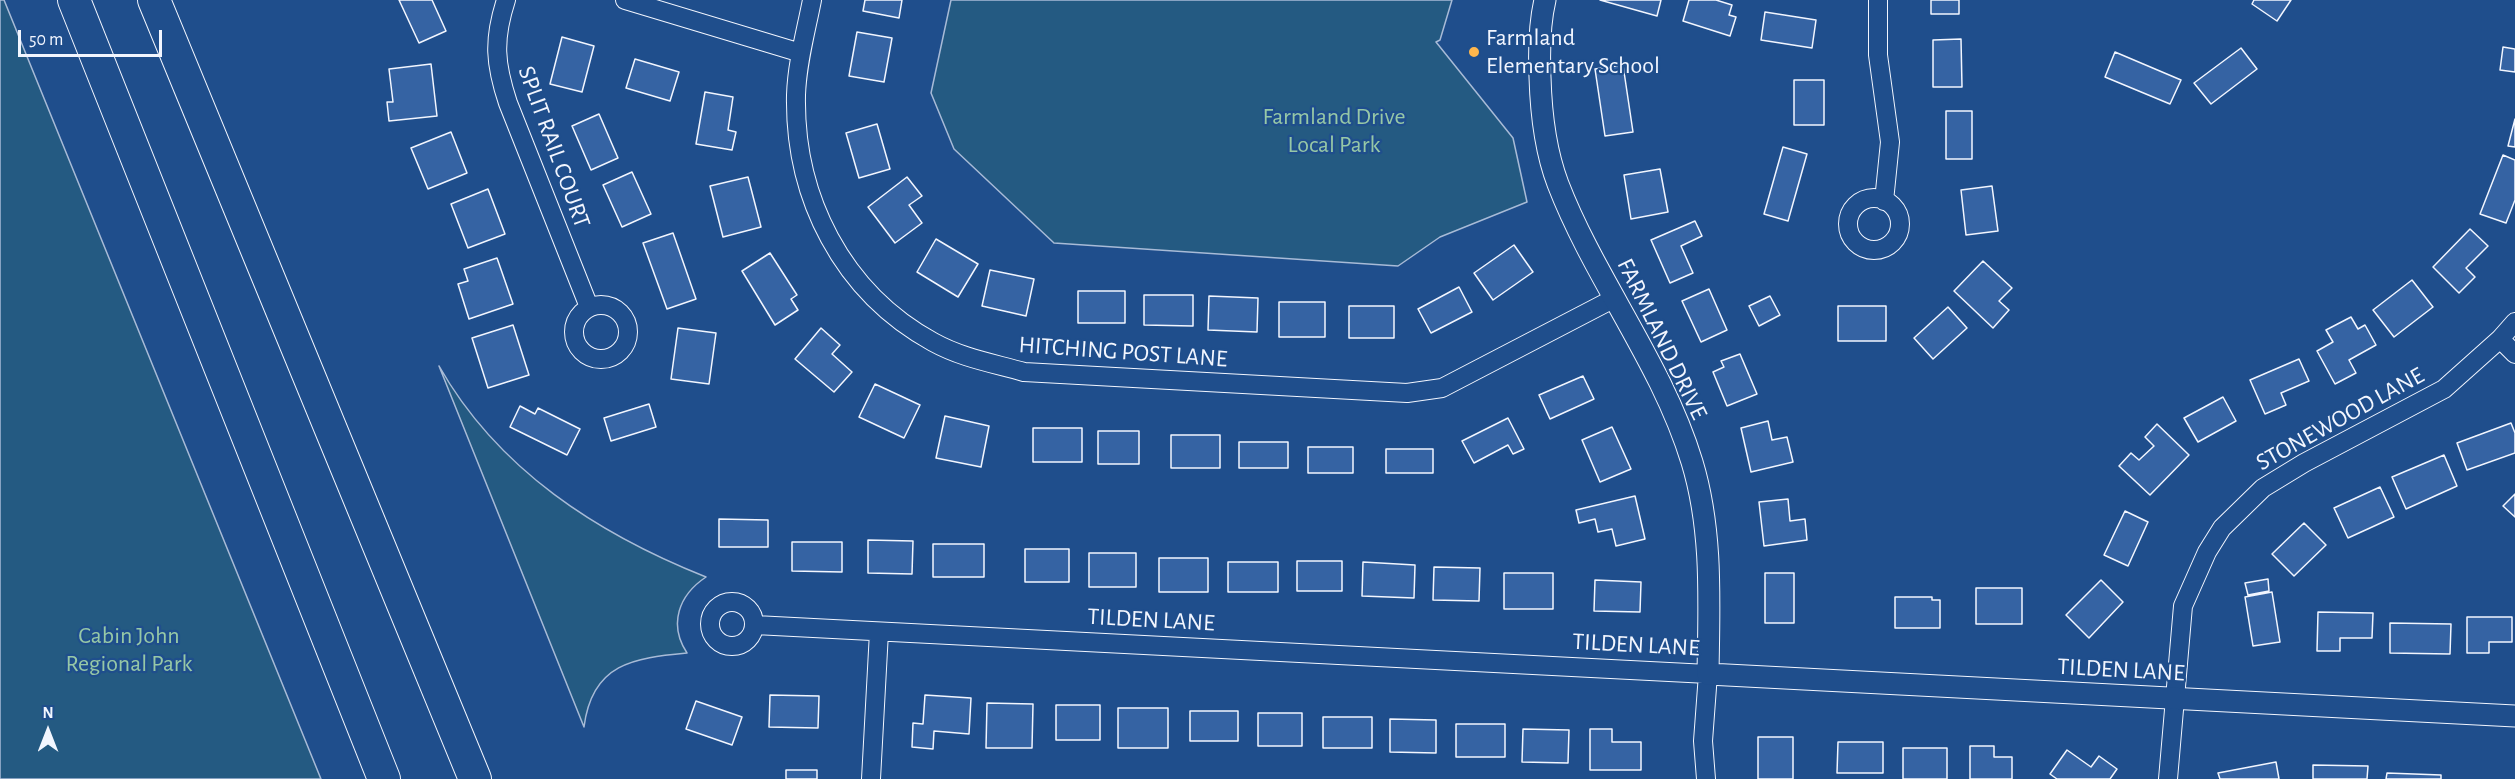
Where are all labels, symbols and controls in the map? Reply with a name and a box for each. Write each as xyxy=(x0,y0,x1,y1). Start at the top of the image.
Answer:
scale bar xyxy=(21,18,165,56)
place label: Farmland Elementary School xyxy=(1486,24,1660,80)
text: 50 m xyxy=(29,31,63,49)
marker: Farmland Elementary School xyxy=(1467,45,1481,59)
street label: SPLIT RAIL COURT xyxy=(511,62,597,232)
park label: Farmland Drive Local Park xyxy=(1263,103,1405,159)
street label: FARMLAND DRIVE xyxy=(1611,254,1713,424)
street label: HITCHING POST LANE xyxy=(1018,330,1228,374)
street label: STONEWOOD LANE xyxy=(2251,361,2429,477)
street label: TILDEN LANE xyxy=(1087,602,1215,638)
park label: Cabin John Regional Park xyxy=(65,622,193,678)
street label: TILDEN LANE xyxy=(1572,627,1700,663)
street label: TILDEN LANE xyxy=(2057,652,2185,688)
north arrow xyxy=(18,701,78,761)
text: N xyxy=(42,705,54,721)

